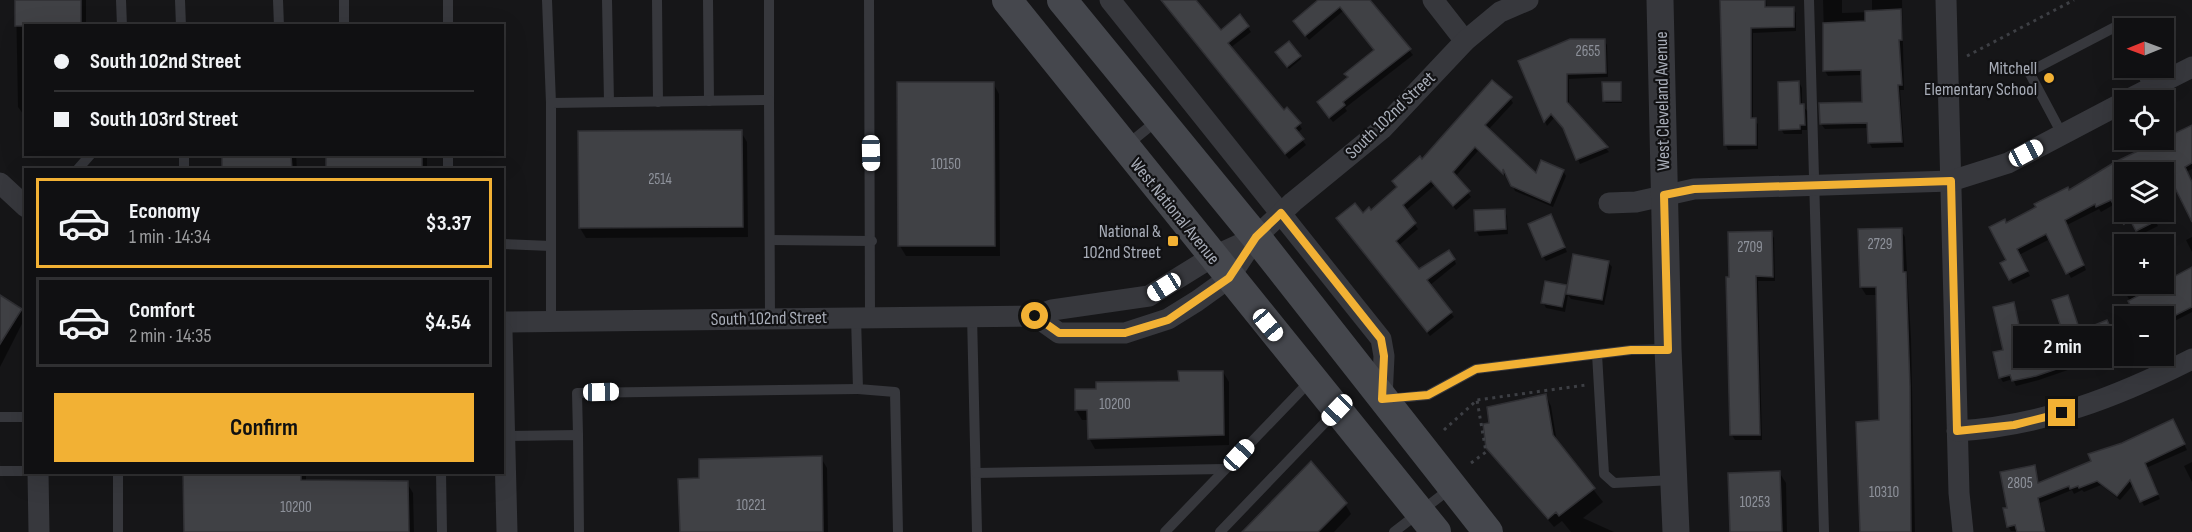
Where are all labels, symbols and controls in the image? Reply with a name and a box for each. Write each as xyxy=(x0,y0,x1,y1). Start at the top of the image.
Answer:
north arrow xyxy=(2114,18,2174,78)
map controls xyxy=(2114,18,2174,366)
street label: West Cleveland Avenue xyxy=(1651,31,1674,171)
house number: 2655 xyxy=(1576,42,1600,61)
text: South 102nd Street xyxy=(90,48,241,75)
place label: Mitchell Elementary School xyxy=(1924,58,2037,100)
street label: South 102nd Street xyxy=(1341,67,1440,163)
marker: Mitchell Elementary School xyxy=(2042,71,2056,85)
button: locate xyxy=(2114,90,2174,150)
text: South 103rd Street xyxy=(90,106,238,133)
car xyxy=(862,135,880,171)
car xyxy=(2006,137,2046,169)
street label: West National Avenue xyxy=(1125,154,1224,269)
house number: 10150 xyxy=(931,155,961,174)
button: layers xyxy=(2114,162,2174,222)
house number: 2514 xyxy=(648,170,672,189)
icon: car xyxy=(57,196,111,250)
text: Economy xyxy=(129,198,200,225)
text: $3.37 xyxy=(425,210,471,237)
place label: National & 102nd Street xyxy=(1083,221,1162,263)
text: 1 min · 14:34 xyxy=(129,225,211,249)
marker: National & 102nd Street xyxy=(1166,234,1180,248)
button: + xyxy=(2114,234,2174,294)
house number: 2729 xyxy=(1867,235,1893,254)
house number: 2709 xyxy=(1737,238,1763,257)
car xyxy=(1144,270,1184,304)
icon: car xyxy=(57,295,111,349)
text: Comfort xyxy=(129,297,195,324)
route start xyxy=(1021,302,1048,329)
car xyxy=(1250,305,1286,345)
button: − xyxy=(2114,306,2174,366)
street label: South 102nd Street xyxy=(711,307,828,330)
text: $4.54 xyxy=(425,309,471,336)
text: 2 min · 14:35 xyxy=(129,324,211,348)
callout: 2 min xyxy=(2012,326,2112,368)
text: 2 min xyxy=(2043,335,2082,359)
car xyxy=(583,383,619,401)
car xyxy=(1318,391,1356,429)
button: Confirm xyxy=(54,393,474,462)
house number: 10200 xyxy=(1099,395,1131,414)
route end xyxy=(2048,399,2075,426)
car xyxy=(1220,436,1258,474)
house number: 2805 xyxy=(2007,474,2033,493)
house number: 10310 xyxy=(1869,483,1899,502)
house number: 10253 xyxy=(1740,493,1770,512)
house number: 10221 xyxy=(736,496,767,515)
house number: 10200 xyxy=(280,498,312,517)

